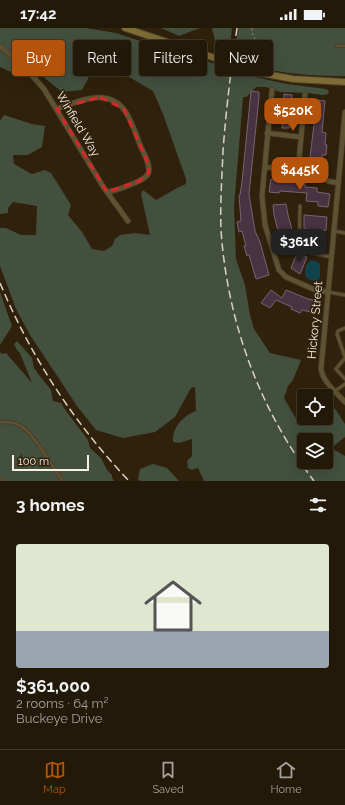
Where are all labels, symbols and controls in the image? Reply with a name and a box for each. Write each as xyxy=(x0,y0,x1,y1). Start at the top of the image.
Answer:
text: 17:42 xyxy=(20,5,57,23)
chip: Buy xyxy=(12,40,65,76)
chip: Rent xyxy=(73,40,131,76)
chip: Filters xyxy=(139,40,207,76)
chip: New xyxy=(215,40,273,76)
street label: Winfield Way xyxy=(53,89,103,159)
pin: $520K xyxy=(265,98,321,132)
text: $520K xyxy=(273,103,313,118)
pin: $445K xyxy=(272,157,328,191)
text: $445K xyxy=(281,162,320,177)
pin: $361K xyxy=(271,229,327,263)
text: $361K xyxy=(280,234,318,249)
street label: Hickory Street xyxy=(305,281,325,359)
map controls xyxy=(297,389,333,469)
button: locate xyxy=(297,389,333,425)
button: layers xyxy=(297,433,333,469)
scale bar xyxy=(12,453,89,472)
text: 100 m xyxy=(18,455,49,468)
icon: filters xyxy=(307,494,329,516)
text: 3 homes xyxy=(16,495,85,515)
icon: home xyxy=(137,570,209,642)
text: $361,000 xyxy=(16,676,90,696)
text: 2 rooms · 64 m² xyxy=(16,696,108,711)
text: Buckeye Drive xyxy=(16,711,102,726)
tab: Map xyxy=(43,759,66,796)
tab: Saved xyxy=(152,759,184,796)
tab: Home xyxy=(271,759,302,796)

